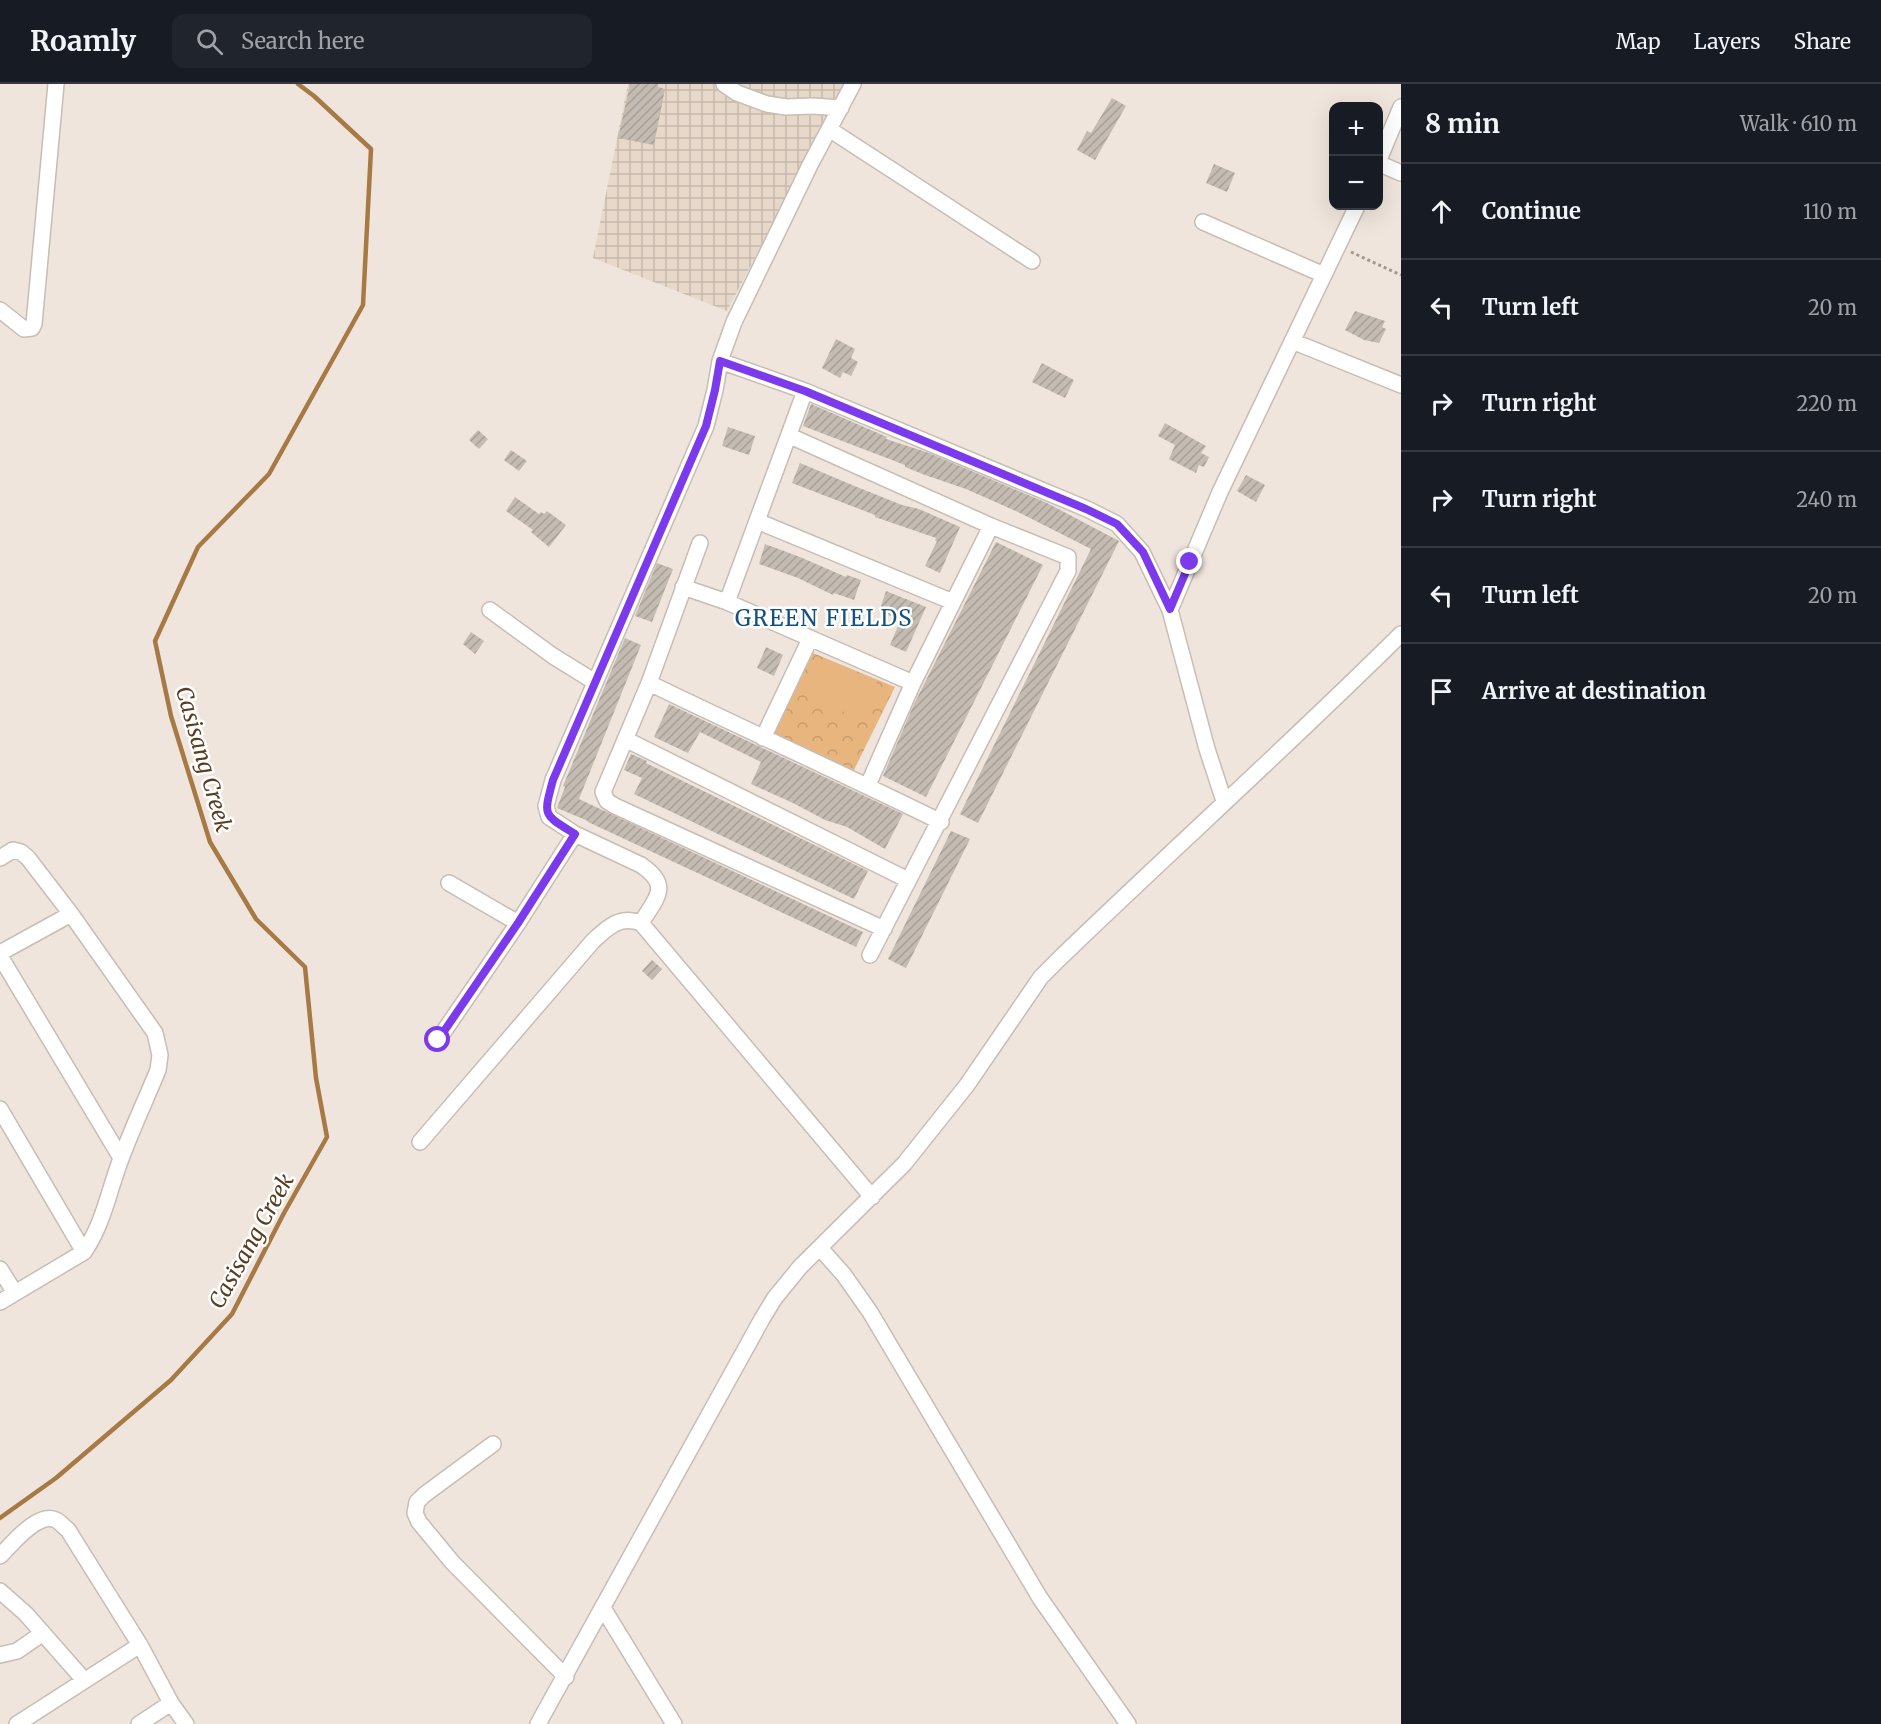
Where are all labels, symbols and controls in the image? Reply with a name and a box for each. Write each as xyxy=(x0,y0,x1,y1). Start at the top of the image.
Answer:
search box xyxy=(172,14,592,68)
text: Roamly xyxy=(30,23,136,59)
icon: search xyxy=(193,25,226,58)
text: Search here xyxy=(241,27,364,55)
text: Map xyxy=(1616,28,1661,55)
text: Layers xyxy=(1694,28,1761,55)
text: Share xyxy=(1794,28,1851,55)
map controls xyxy=(1329,102,1383,210)
button: + xyxy=(1329,102,1383,156)
text: 8 min xyxy=(1425,107,1500,140)
text: Walk · 610 m xyxy=(1740,111,1857,136)
button: − xyxy=(1329,156,1383,210)
icon: ahead xyxy=(1425,195,1458,228)
text: Continue xyxy=(1482,197,1581,225)
text: 110 m xyxy=(1803,199,1857,224)
icon: left xyxy=(1425,291,1458,324)
text: Turn left xyxy=(1482,293,1579,321)
text: 20 m xyxy=(1808,295,1857,320)
icon: right xyxy=(1425,387,1458,420)
text: Turn right xyxy=(1482,389,1596,417)
text: 220 m xyxy=(1797,391,1857,416)
icon: right xyxy=(1425,483,1458,516)
text: Turn right xyxy=(1482,485,1596,513)
text: 240 m xyxy=(1796,487,1857,512)
route end xyxy=(1176,548,1202,574)
icon: left xyxy=(1425,579,1458,612)
text: Turn left xyxy=(1482,581,1579,609)
text: 20 m xyxy=(1808,583,1857,608)
district label: GREEN FIELDS xyxy=(735,604,913,632)
icon: arrive xyxy=(1425,675,1458,708)
text: Arrive at destination xyxy=(1482,677,1706,705)
water label: Casisang Creek xyxy=(170,683,238,835)
route start xyxy=(424,1026,450,1052)
water label: Casisang Creek xyxy=(202,1169,300,1313)

